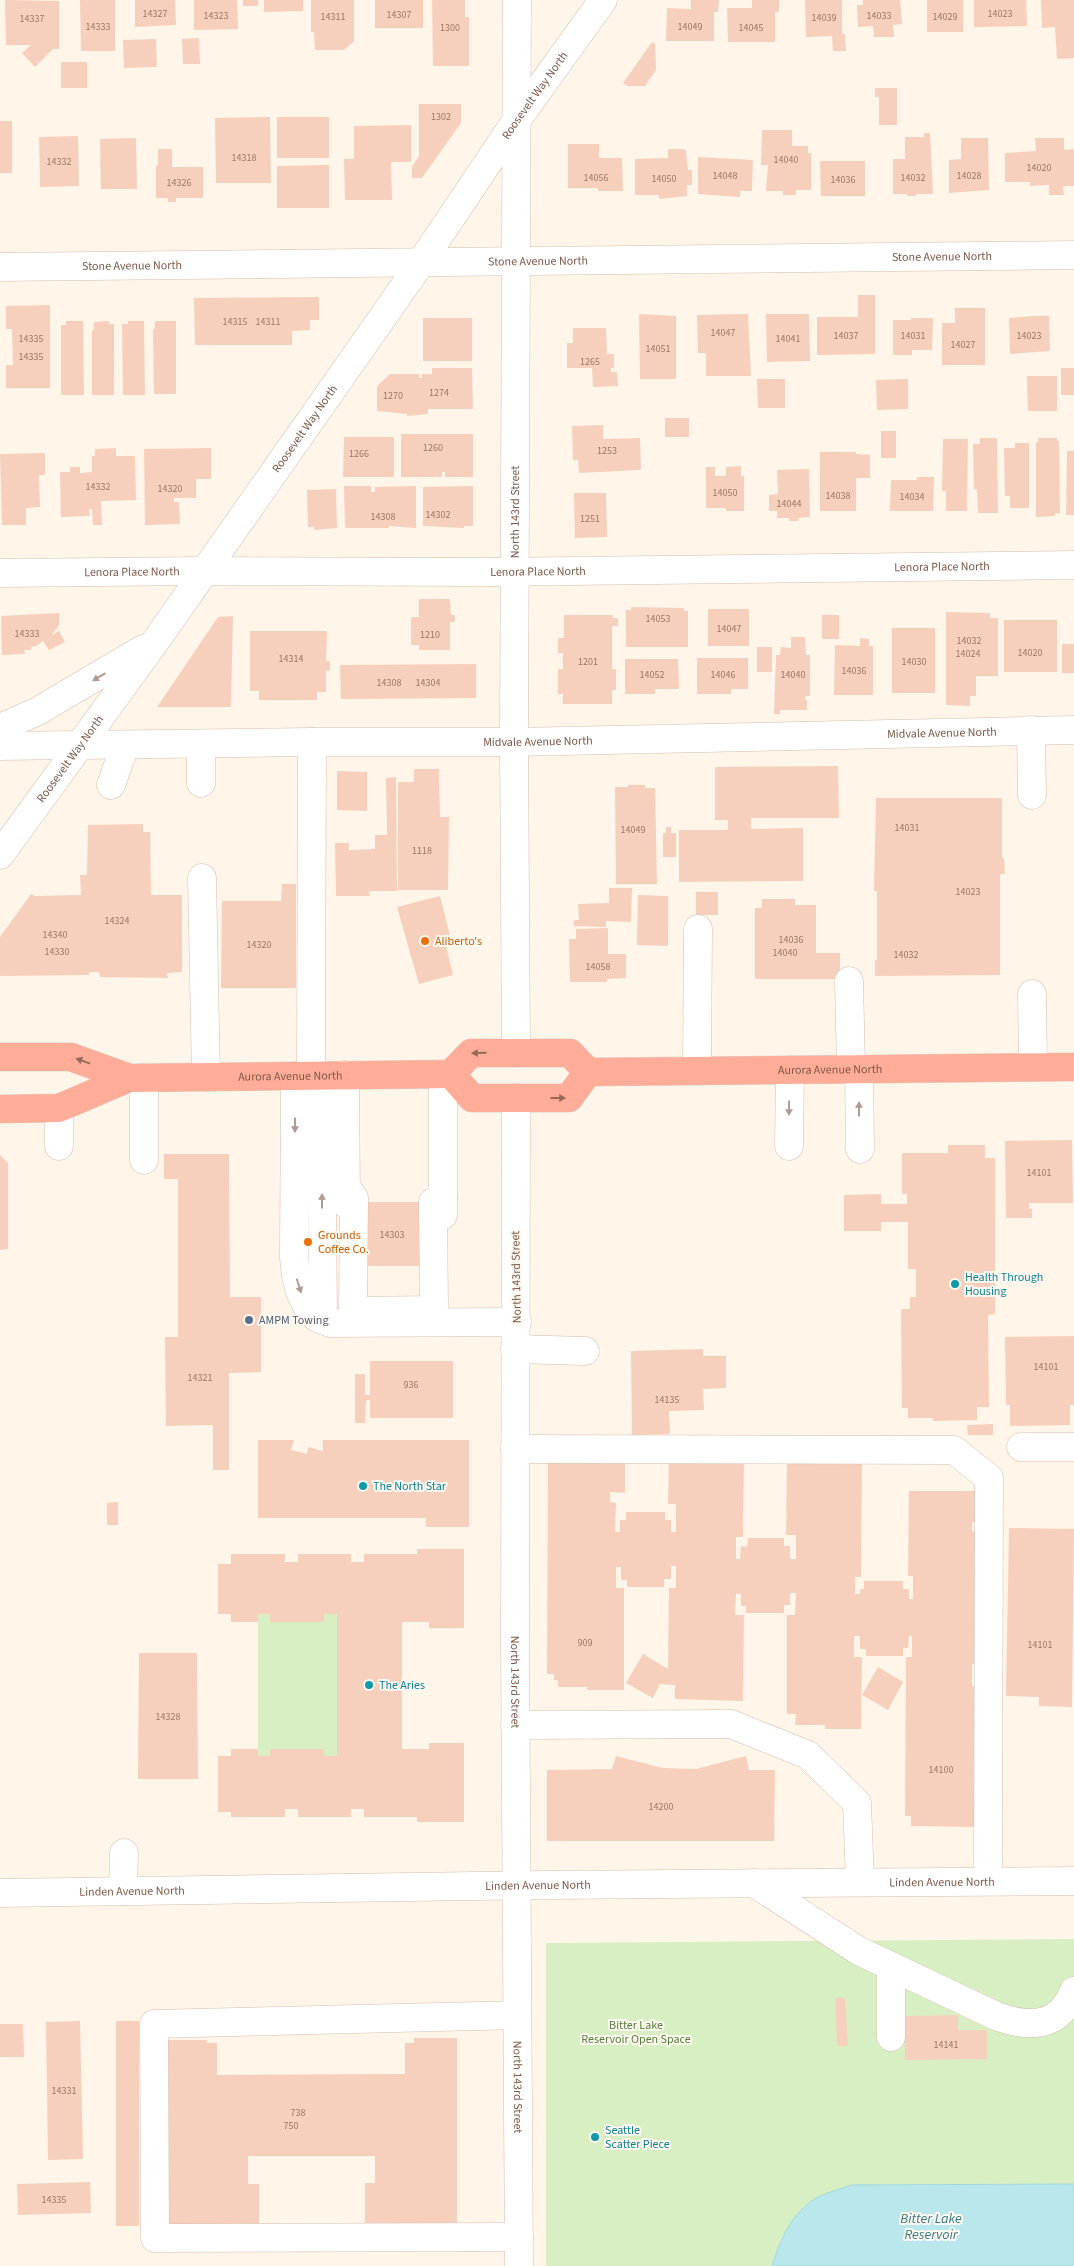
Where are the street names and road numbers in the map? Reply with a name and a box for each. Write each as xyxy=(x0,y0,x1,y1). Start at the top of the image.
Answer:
street label: Roosevelt Way North xyxy=(498,48,572,143)
street label: Stone Avenue North xyxy=(892,248,992,266)
street label: Stone Avenue North xyxy=(488,252,588,271)
street label: Stone Avenue North xyxy=(82,257,182,275)
street label: Roosevelt Way North xyxy=(268,381,342,476)
street label: North 143rd Street xyxy=(507,466,524,558)
street label: Lenora Place North xyxy=(894,558,990,576)
street label: Lenora Place North xyxy=(84,563,180,581)
street label: Lenora Place North xyxy=(490,563,586,581)
street label: Roosevelt Way North xyxy=(33,712,108,806)
street label: Midvale Avenue North xyxy=(887,724,997,743)
street label: Midvale Avenue North xyxy=(483,732,593,751)
street label: Aurora Avenue North xyxy=(778,1061,882,1079)
street label: Aurora Avenue North xyxy=(238,1067,343,1086)
street label: North 143rd Street xyxy=(507,1231,526,1323)
street label: North 143rd Street xyxy=(506,1636,524,1728)
street label: Linden Avenue North xyxy=(889,1874,995,1891)
street label: Linden Avenue North xyxy=(485,1877,591,1895)
street label: Linden Avenue North xyxy=(79,1882,185,1901)
street label: North 143rd Street xyxy=(509,2041,526,2133)

